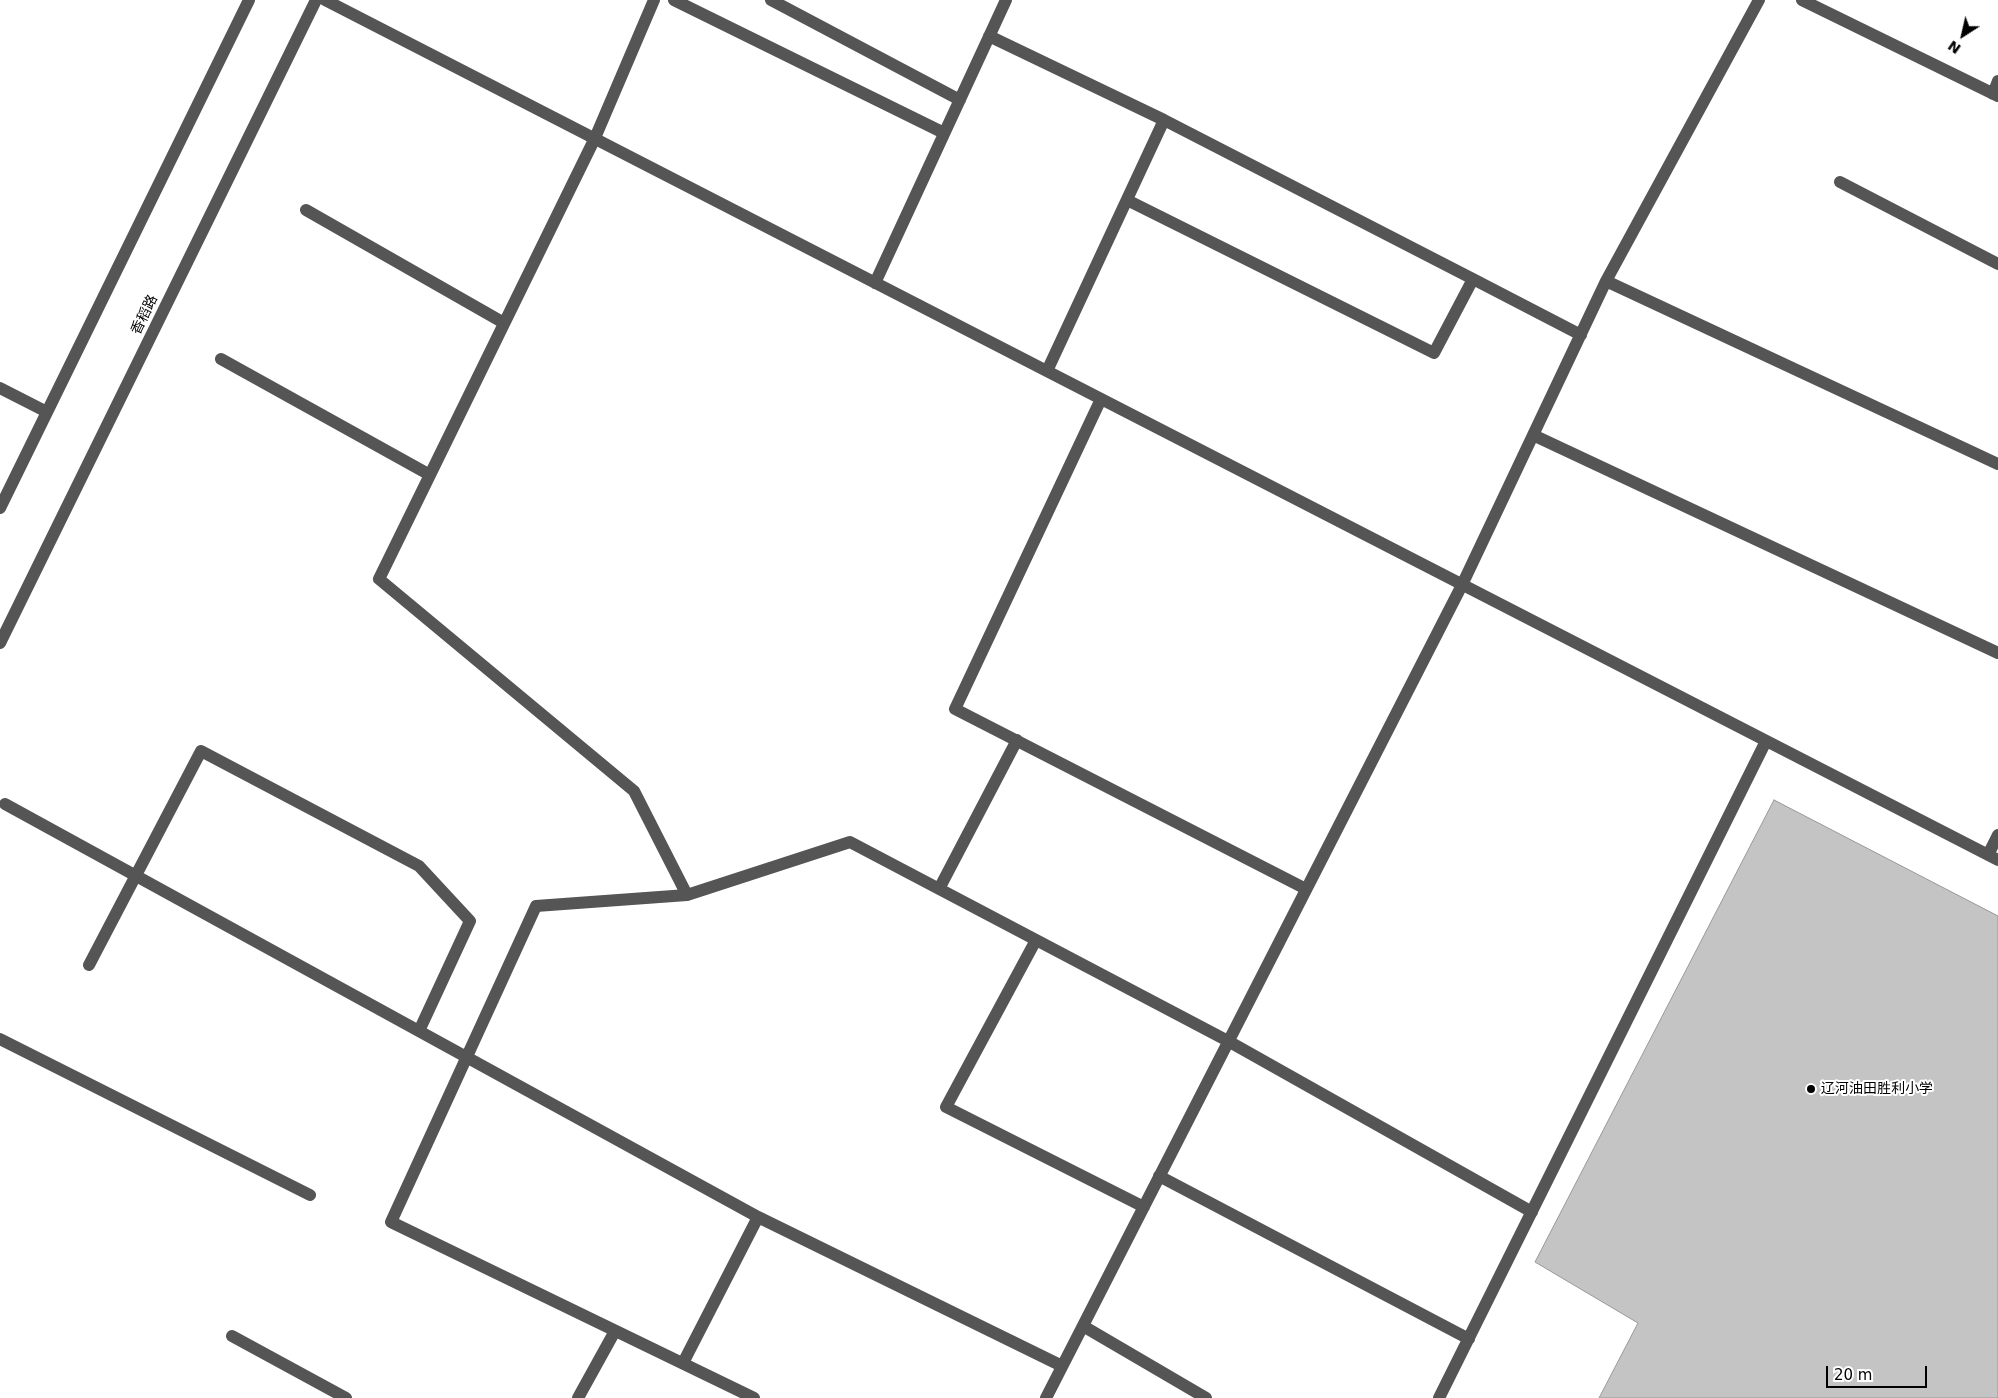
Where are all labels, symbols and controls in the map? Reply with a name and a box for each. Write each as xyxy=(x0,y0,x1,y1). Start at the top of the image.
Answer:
north arrow xyxy=(1938,10,1988,60)
text: N xyxy=(1945,37,1964,57)
street label: 香稻路 xyxy=(128,292,162,338)
place label: 辽河油田胜利小学 xyxy=(1821,1081,1933,1097)
marker: 辽河油田胜利小学 xyxy=(1805,1083,1817,1095)
scale bar xyxy=(1828,1356,1929,1388)
text: 20 m xyxy=(1834,1366,1872,1384)

